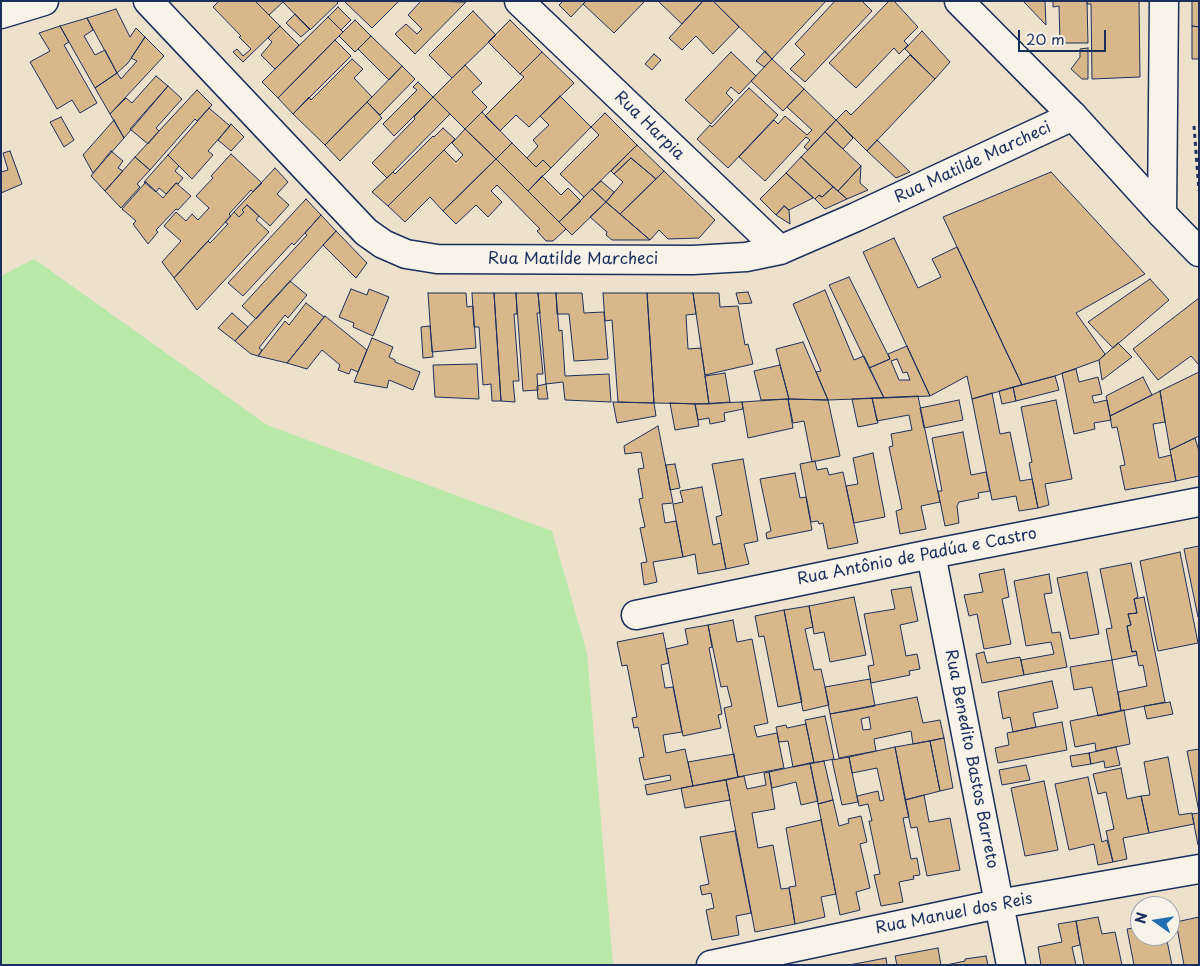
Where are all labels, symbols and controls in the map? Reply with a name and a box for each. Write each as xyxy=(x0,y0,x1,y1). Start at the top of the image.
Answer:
scale bar xyxy=(1020,20,1108,52)
text: 20 m xyxy=(1026,27,1065,50)
street label: Rua Harpia xyxy=(610,88,688,164)
street label: Rua Matilde Marcheci xyxy=(892,118,1054,208)
street label: Rua Matilde Marcheci xyxy=(488,250,658,270)
street label: Rua Antônio de Padúa e Castro xyxy=(796,524,1038,590)
street label: Rua Benedito Bastos Barreto xyxy=(940,648,1002,870)
street label: Rua Manuel dos Reis xyxy=(874,889,1034,939)
north arrow xyxy=(1130,896,1180,946)
text: N xyxy=(1129,910,1152,926)

